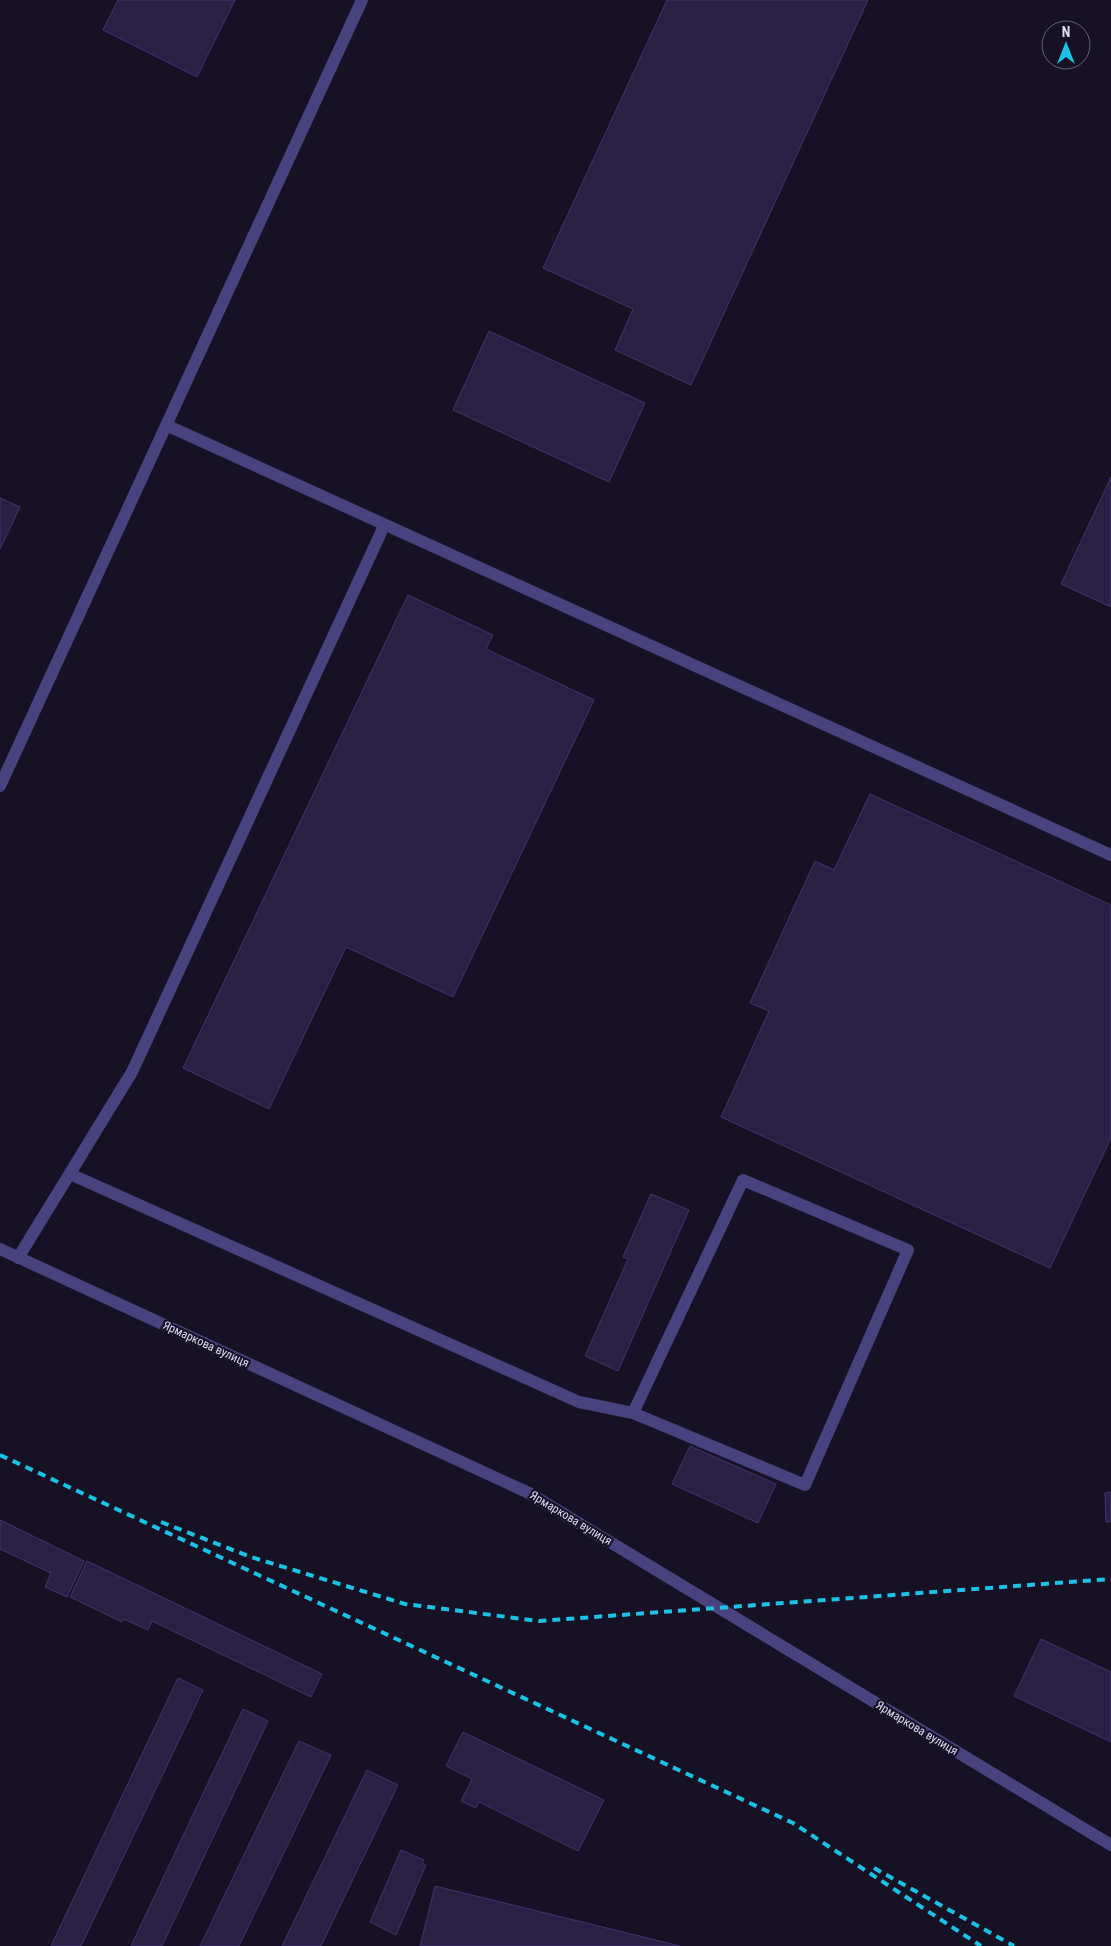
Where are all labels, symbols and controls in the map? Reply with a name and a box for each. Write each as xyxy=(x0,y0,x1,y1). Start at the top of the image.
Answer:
north arrow xyxy=(1041,20,1091,70)
text: N xyxy=(1062,24,1070,40)
street label: Ярмаркова вулиця xyxy=(161,1318,251,1370)
street label: Ярмаркова вулиця xyxy=(527,1488,615,1548)
street label: Ярмаркова вулиця xyxy=(873,1698,961,1758)

